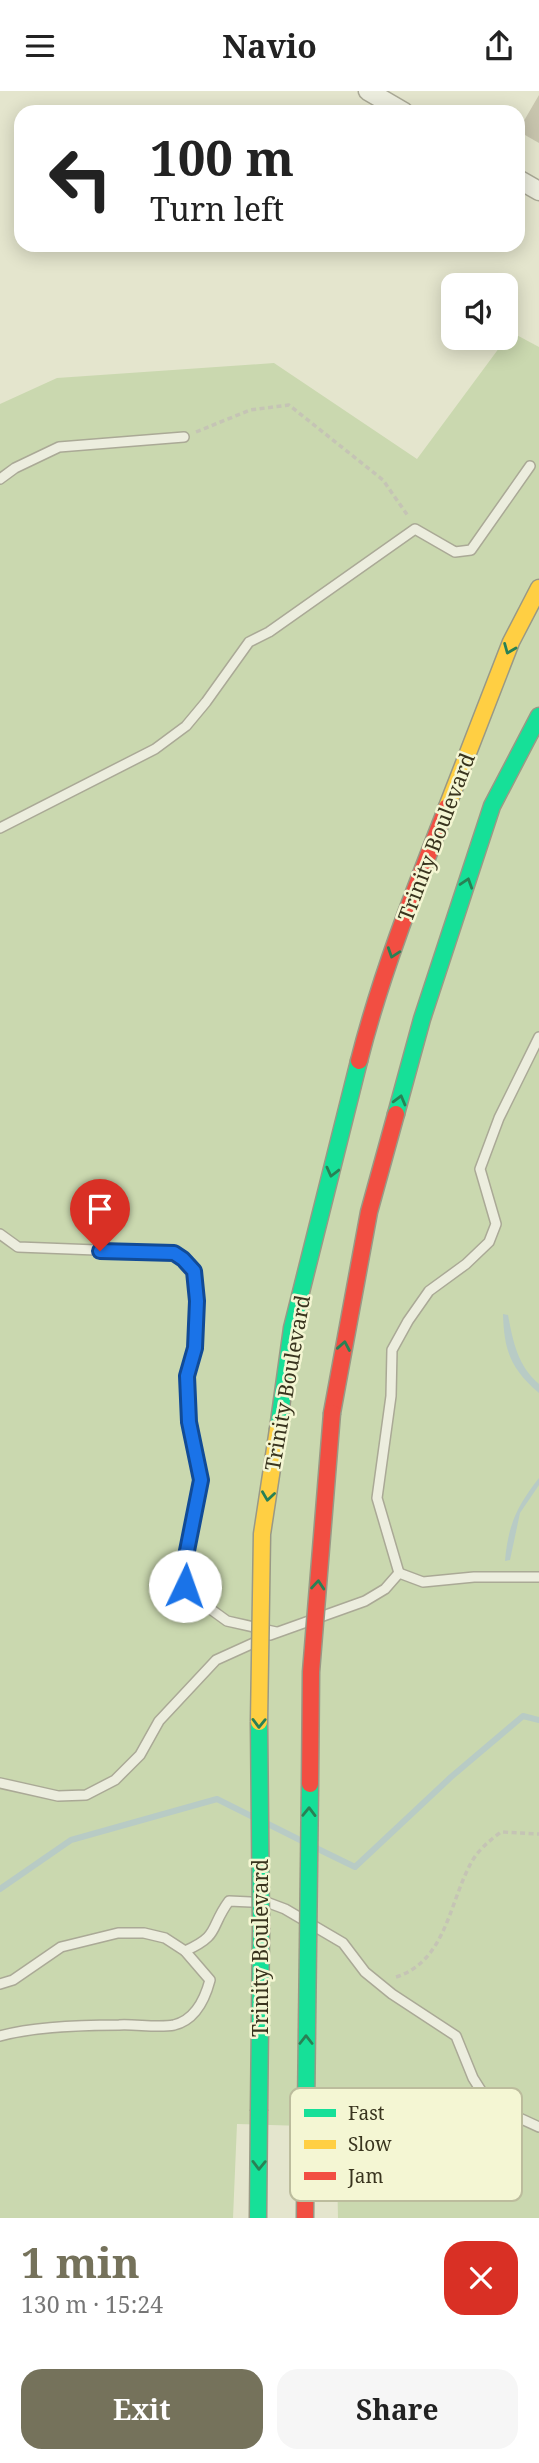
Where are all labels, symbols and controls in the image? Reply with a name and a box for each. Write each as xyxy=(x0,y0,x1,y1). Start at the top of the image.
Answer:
text: Navio xyxy=(222,24,317,67)
icon: menu xyxy=(21,27,59,65)
icon: share xyxy=(480,27,518,65)
text: 100 m xyxy=(150,124,294,190)
icon: left xyxy=(35,133,126,224)
text: Turn left xyxy=(150,187,284,230)
map controls xyxy=(441,273,518,350)
button: sound xyxy=(441,273,518,350)
one-way arrow xyxy=(503,642,517,654)
street label: Trinity Boulevard xyxy=(391,749,481,925)
one-way arrow xyxy=(459,878,473,890)
one-way arrow xyxy=(387,946,401,959)
one-way arrow xyxy=(391,1095,406,1107)
one-way arrow xyxy=(326,1166,340,1178)
pin xyxy=(70,1179,130,1251)
icon: arrive xyxy=(81,1190,119,1228)
street label: Trinity Boulevard xyxy=(258,1293,316,1473)
one-way arrow xyxy=(336,1340,351,1352)
one-way arrow xyxy=(260,1490,275,1502)
position arrow xyxy=(148,1549,222,1623)
one-way arrow xyxy=(310,1579,325,1590)
one-way arrow xyxy=(251,1718,267,1729)
one-way arrow xyxy=(301,1807,316,1818)
street label: Trinity Boulevard xyxy=(246,1859,274,2037)
one-way arrow xyxy=(298,2034,314,2045)
legend xyxy=(290,2088,522,2201)
text: Fast xyxy=(348,2100,385,2126)
text: Slow xyxy=(348,2131,392,2157)
one-way arrow xyxy=(251,2160,267,2170)
text: Jam xyxy=(347,2163,383,2189)
text: 1 min xyxy=(21,2233,140,2290)
button: close xyxy=(444,2241,518,2315)
text: 130 m · 15:24 xyxy=(21,2288,163,2320)
button: Exit xyxy=(21,2369,263,2449)
button: Share xyxy=(277,2369,518,2449)

